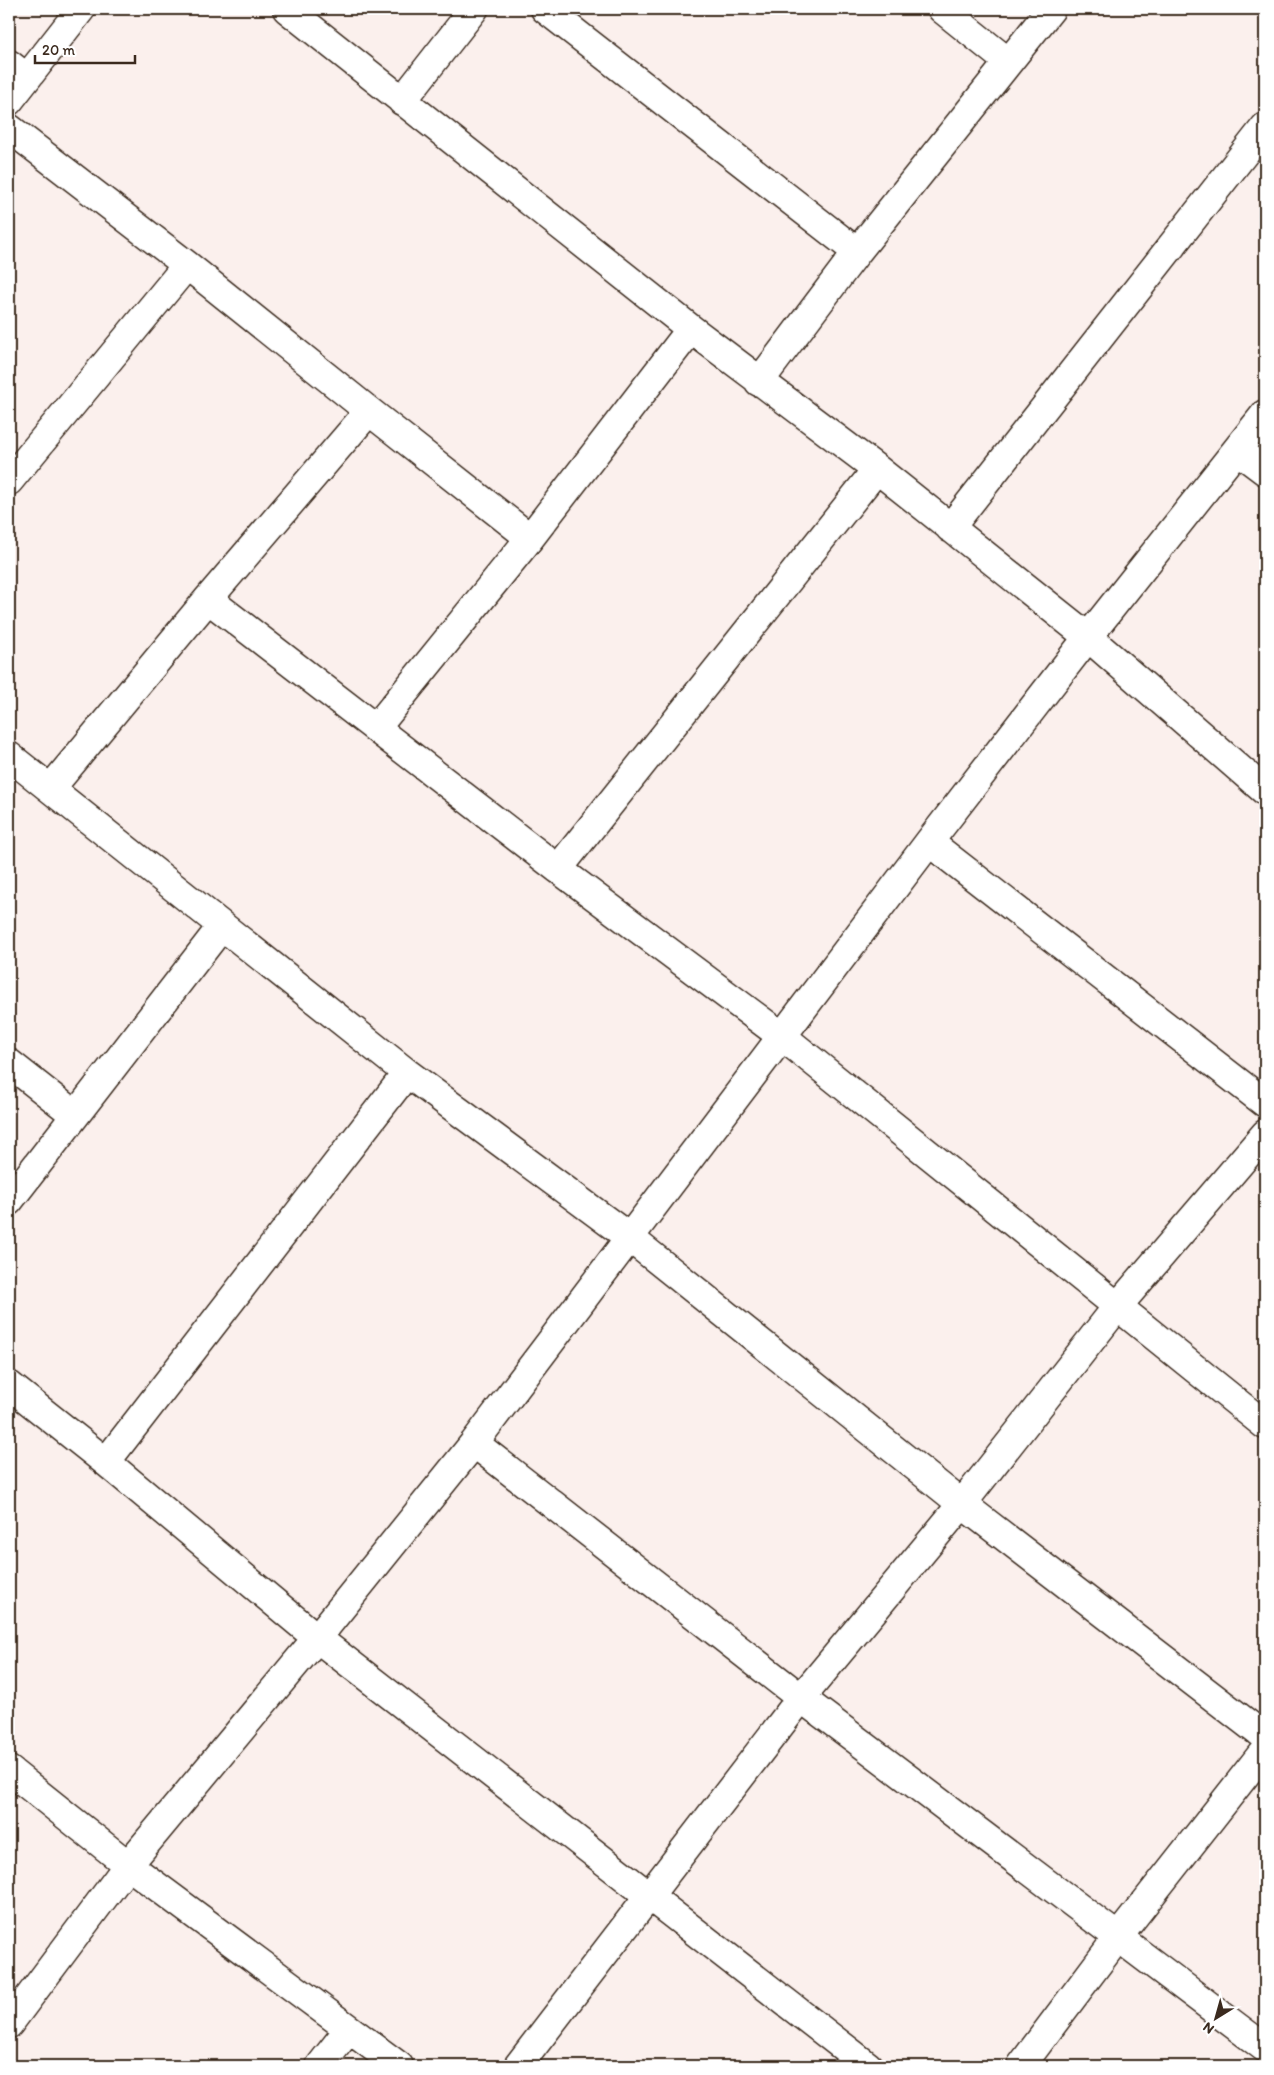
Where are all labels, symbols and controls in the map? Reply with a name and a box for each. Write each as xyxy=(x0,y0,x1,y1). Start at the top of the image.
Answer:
scale bar xyxy=(35,32,135,64)
text: 20 m xyxy=(42,41,76,59)
north arrow xyxy=(1192,1992,1242,2042)
text: N xyxy=(1200,2018,1217,2038)

